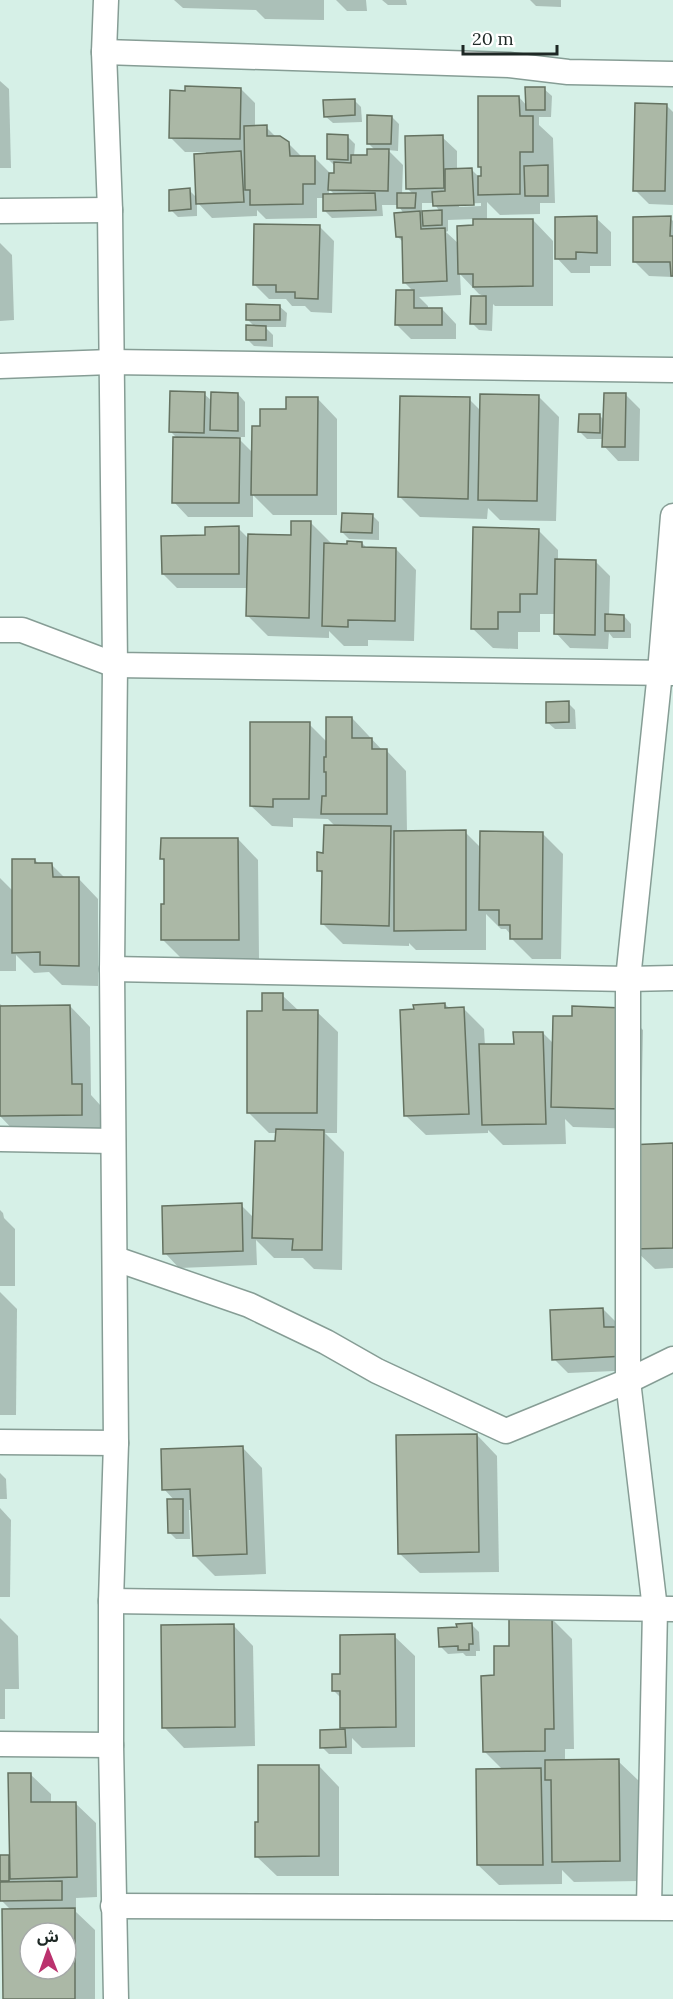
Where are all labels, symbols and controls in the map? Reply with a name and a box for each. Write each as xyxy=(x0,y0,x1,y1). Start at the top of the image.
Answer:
scale bar xyxy=(463,18,558,56)
text: 20 m xyxy=(472,27,514,50)
north arrow xyxy=(18,1921,78,1981)
text: ش xyxy=(37,1926,59,1946)

